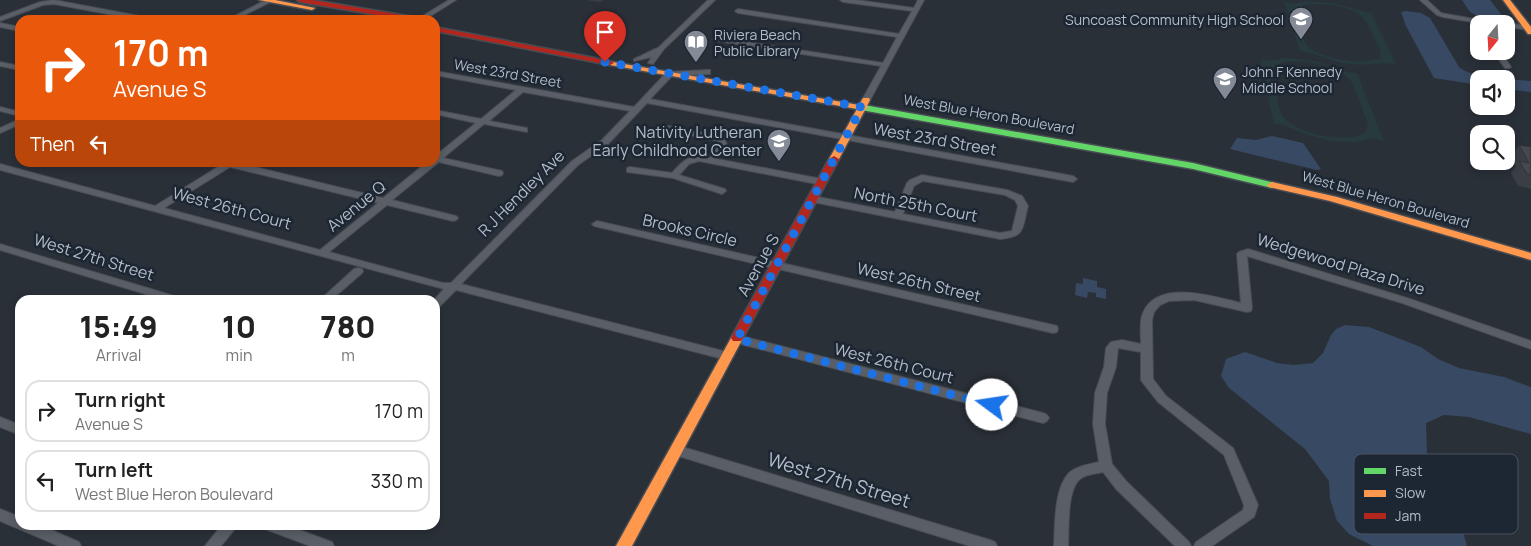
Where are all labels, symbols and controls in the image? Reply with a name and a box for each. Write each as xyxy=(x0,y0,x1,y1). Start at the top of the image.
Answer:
school or university icon: Suncoast Community High School xyxy=(1288,6,1314,40)
place label: Suncoast Community High School xyxy=(1065,10,1284,29)
pin xyxy=(584,11,626,62)
north arrow xyxy=(1470,15,1515,60)
map controls xyxy=(1470,15,1515,170)
icon: arrive xyxy=(591,18,619,46)
place label: Riviera Beach Public Library xyxy=(714,25,800,60)
text: 170 m xyxy=(113,29,209,77)
library icon: Riviera Beach Public Library xyxy=(683,29,709,63)
icon: right xyxy=(30,35,95,100)
street label: West 23rd Street xyxy=(453,54,564,92)
place label: John F Kennedy Middle School xyxy=(1242,62,1343,97)
school or university icon: John F Kennedy Middle School xyxy=(1212,66,1238,100)
button: sound xyxy=(1470,70,1515,115)
text: Avenue S xyxy=(113,74,206,104)
street label: West Blue Heron Boulevard xyxy=(902,90,1076,138)
street label: West 23rd Street xyxy=(872,117,998,161)
place label: Nativity Lutheran Early Childhood Center xyxy=(593,121,762,161)
button: search xyxy=(1470,125,1515,170)
school or university icon: Nativity Lutheran Early Childhood Center xyxy=(766,128,792,162)
icon: left xyxy=(85,130,113,158)
text: Then xyxy=(30,131,75,157)
street label: R J Hendley Ave xyxy=(473,145,569,241)
street label: West Blue Heron Boulevard xyxy=(1300,166,1472,232)
street label: Avenue Q xyxy=(322,175,390,236)
street label: North 25th Court xyxy=(852,181,980,227)
street label: West 26th Court xyxy=(170,182,294,234)
street label: Brooks Circle xyxy=(641,208,739,252)
street label: West 27th Street xyxy=(31,228,157,286)
street label: Wedgewood Plaza Drive xyxy=(1254,228,1428,300)
street label: Avenue S xyxy=(732,230,784,300)
street label: West 26th Street xyxy=(855,257,983,307)
text: 15:49 xyxy=(79,306,158,347)
text: 10 xyxy=(222,306,256,347)
text: 780 xyxy=(320,306,376,347)
street label: West 26th Court xyxy=(832,338,956,388)
text: Arrival xyxy=(96,344,141,366)
text: min xyxy=(226,344,252,366)
text: m xyxy=(341,344,355,366)
position arrow xyxy=(965,378,1017,430)
text: Turn right xyxy=(75,387,165,413)
icon: right xyxy=(32,397,60,425)
text: 170 m xyxy=(375,398,423,424)
text: Avenue S xyxy=(75,413,143,435)
street label: West 27th Street xyxy=(764,446,914,514)
legend xyxy=(1354,454,1518,534)
text: Turn left xyxy=(75,457,153,483)
text: Fast xyxy=(1395,461,1423,480)
icon: left xyxy=(32,467,60,495)
text: 330 m xyxy=(370,468,423,494)
text: West Blue Heron Boulevard xyxy=(75,483,273,505)
text: Slow xyxy=(1395,483,1426,502)
text: Jam xyxy=(1395,506,1421,525)

